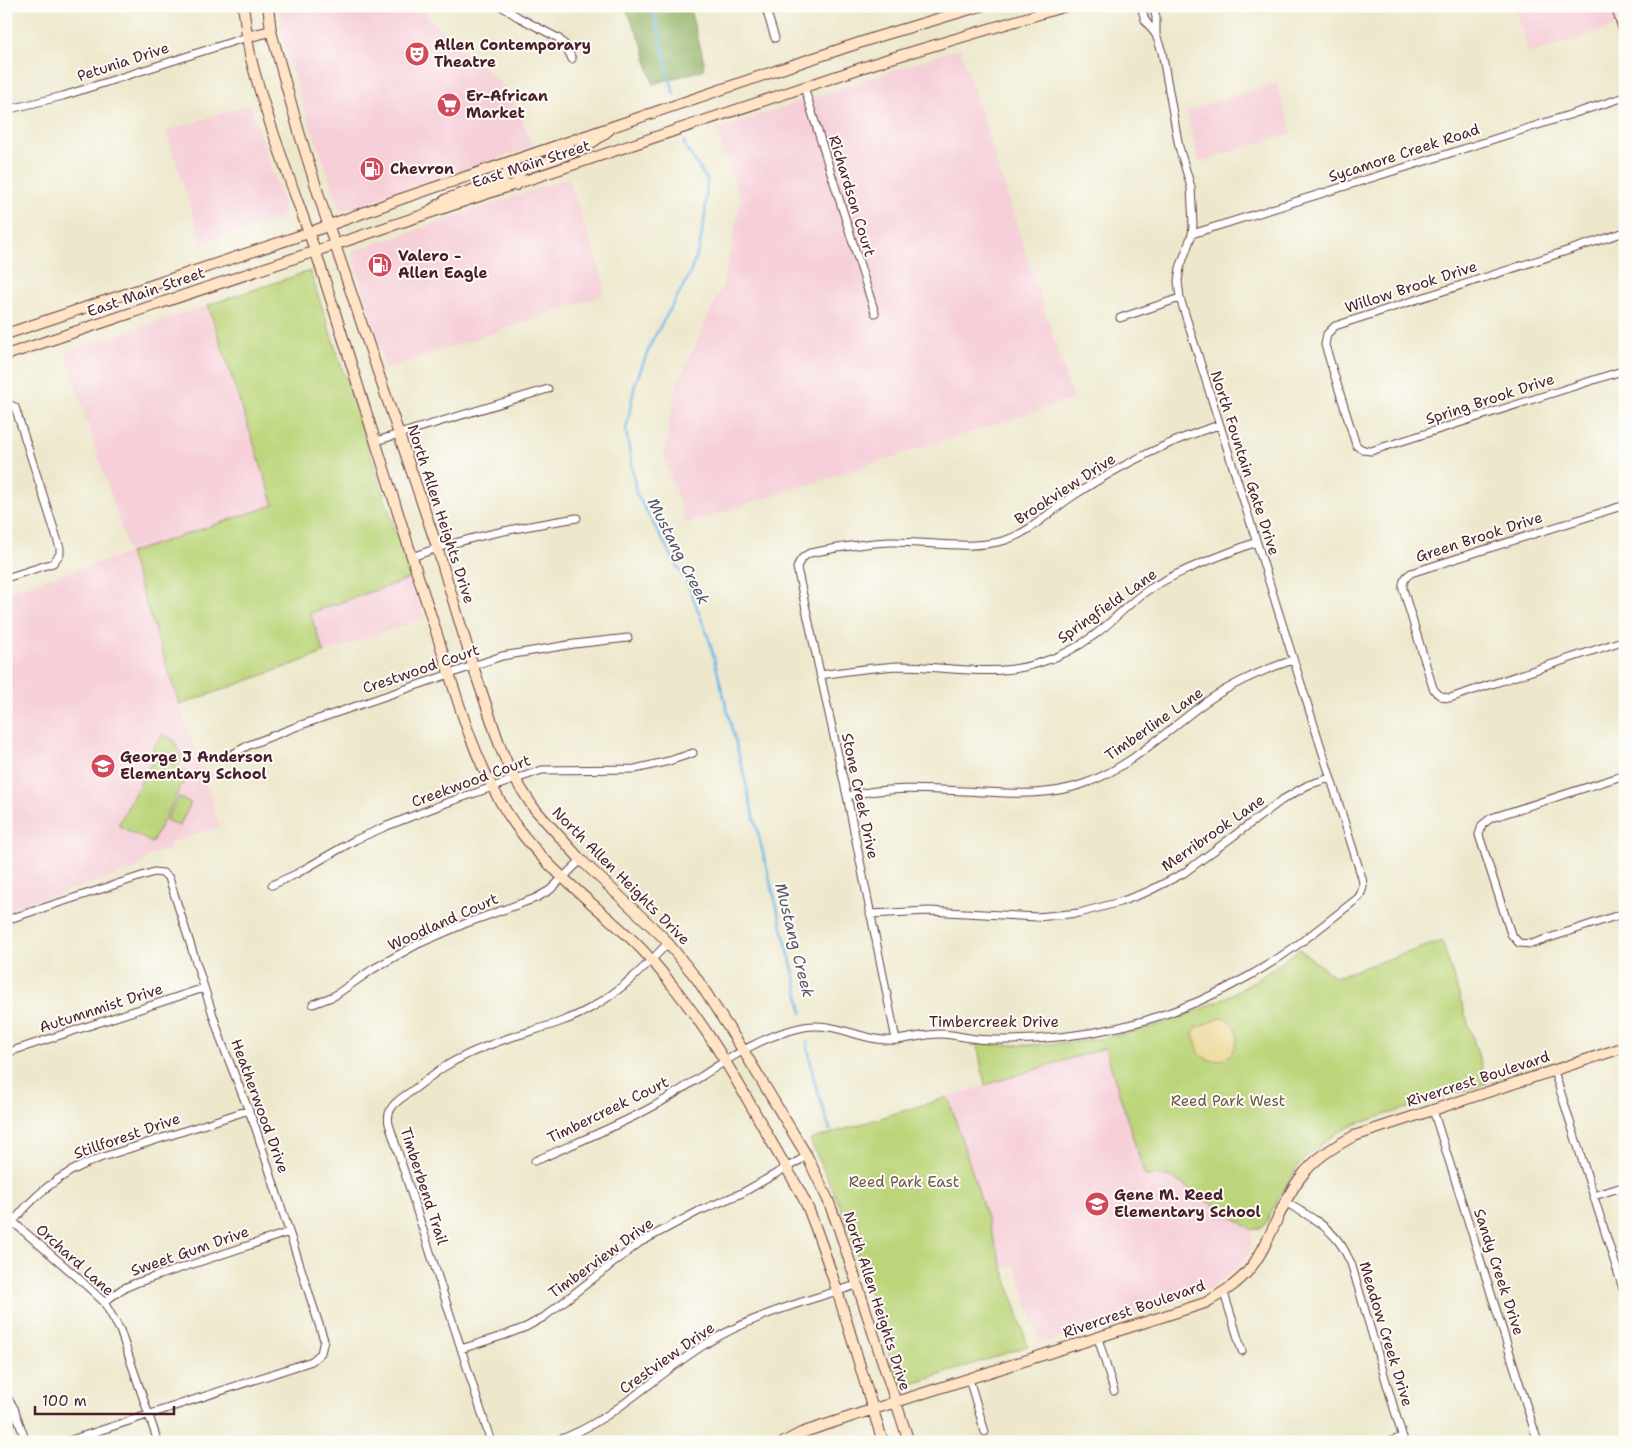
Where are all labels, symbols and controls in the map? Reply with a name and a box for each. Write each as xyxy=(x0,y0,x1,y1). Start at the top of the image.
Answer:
place label: Allen Contemporary Theatre xyxy=(434,35,591,72)
street label: Petunia Drive xyxy=(74,38,172,86)
theatre icon: Allen Contemporary Theatre xyxy=(404,41,430,67)
place label: Er-African Market xyxy=(466,86,548,123)
supermarket icon: Er-African Market xyxy=(436,92,462,118)
street label: Sycamore Creek Road xyxy=(1326,119,1483,187)
street label: Richardson Court xyxy=(824,133,880,259)
street label: East Main Street xyxy=(469,135,593,193)
fuel station icon: Chevron xyxy=(359,156,385,182)
place label: Chevron xyxy=(390,159,454,179)
place label: Valero - Allen Eagle xyxy=(398,246,487,283)
fuel station icon: Valero - Allen Eagle xyxy=(367,252,393,278)
street label: Willow Brook Drive xyxy=(1342,256,1480,318)
street label: East Main Street xyxy=(84,262,208,322)
street label: North Fountain Gate Drive xyxy=(1206,368,1284,558)
street label: Spring Brook Drive xyxy=(1423,369,1557,429)
street label: North Allen Heights Drive xyxy=(403,422,479,606)
street label: Brookview Drive xyxy=(1011,449,1119,529)
water label: Mustang Creek xyxy=(643,494,715,608)
street label: Green Brook Drive xyxy=(1413,507,1545,567)
street label: Springfield Lane xyxy=(1053,564,1161,648)
street label: Crestwood Court xyxy=(360,640,482,698)
street label: Timberline Lane xyxy=(1101,683,1207,765)
street label: Stone Creek Drive xyxy=(837,731,883,861)
place label: George J Anderson Elementary School xyxy=(120,747,273,784)
street label: Creekwood Court xyxy=(409,750,533,812)
school or university icon: George J Anderson Elementary School xyxy=(90,753,116,779)
street label: Merribrook Lane xyxy=(1157,790,1269,876)
street label: North Allen Heights Drive xyxy=(548,803,694,949)
water label: Mustang Creek xyxy=(770,881,819,1000)
street label: Woodland Court xyxy=(385,889,501,955)
street label: Autumnmist Drive xyxy=(37,979,165,1037)
street label: Timbercreek Drive xyxy=(929,1012,1059,1032)
street label: Heatherwood Drive xyxy=(226,1036,294,1176)
street label: Rivercrest Boulevard xyxy=(1404,1046,1553,1112)
street label: Timbercreek Court xyxy=(544,1072,672,1148)
park label: Reed Park West xyxy=(1171,1091,1285,1111)
street label: Stillforest Drive xyxy=(71,1108,183,1164)
street label: Timberbend Trail xyxy=(396,1125,453,1248)
park label: Reed Park East xyxy=(849,1172,959,1192)
place label: Gene M. Reed Elementary School xyxy=(1114,1185,1261,1222)
school or university icon: Gene M. Reed Elementary School xyxy=(1084,1191,1110,1217)
street label: Sandy Creek Drive xyxy=(1469,1206,1529,1338)
street label: North Allen Heights Drive xyxy=(839,1209,915,1393)
street label: Timberview Drive xyxy=(544,1213,658,1303)
street label: Orchard Lane xyxy=(32,1220,118,1300)
street label: Sweet Gum Drive xyxy=(128,1221,252,1281)
street label: Meadow Creek Drive xyxy=(1354,1259,1418,1409)
street label: Rivercrest Boulevard xyxy=(1060,1275,1208,1343)
street label: Crestview Drive xyxy=(615,1318,719,1398)
scale bar xyxy=(35,1383,174,1415)
text: 100 m xyxy=(42,1391,87,1411)

